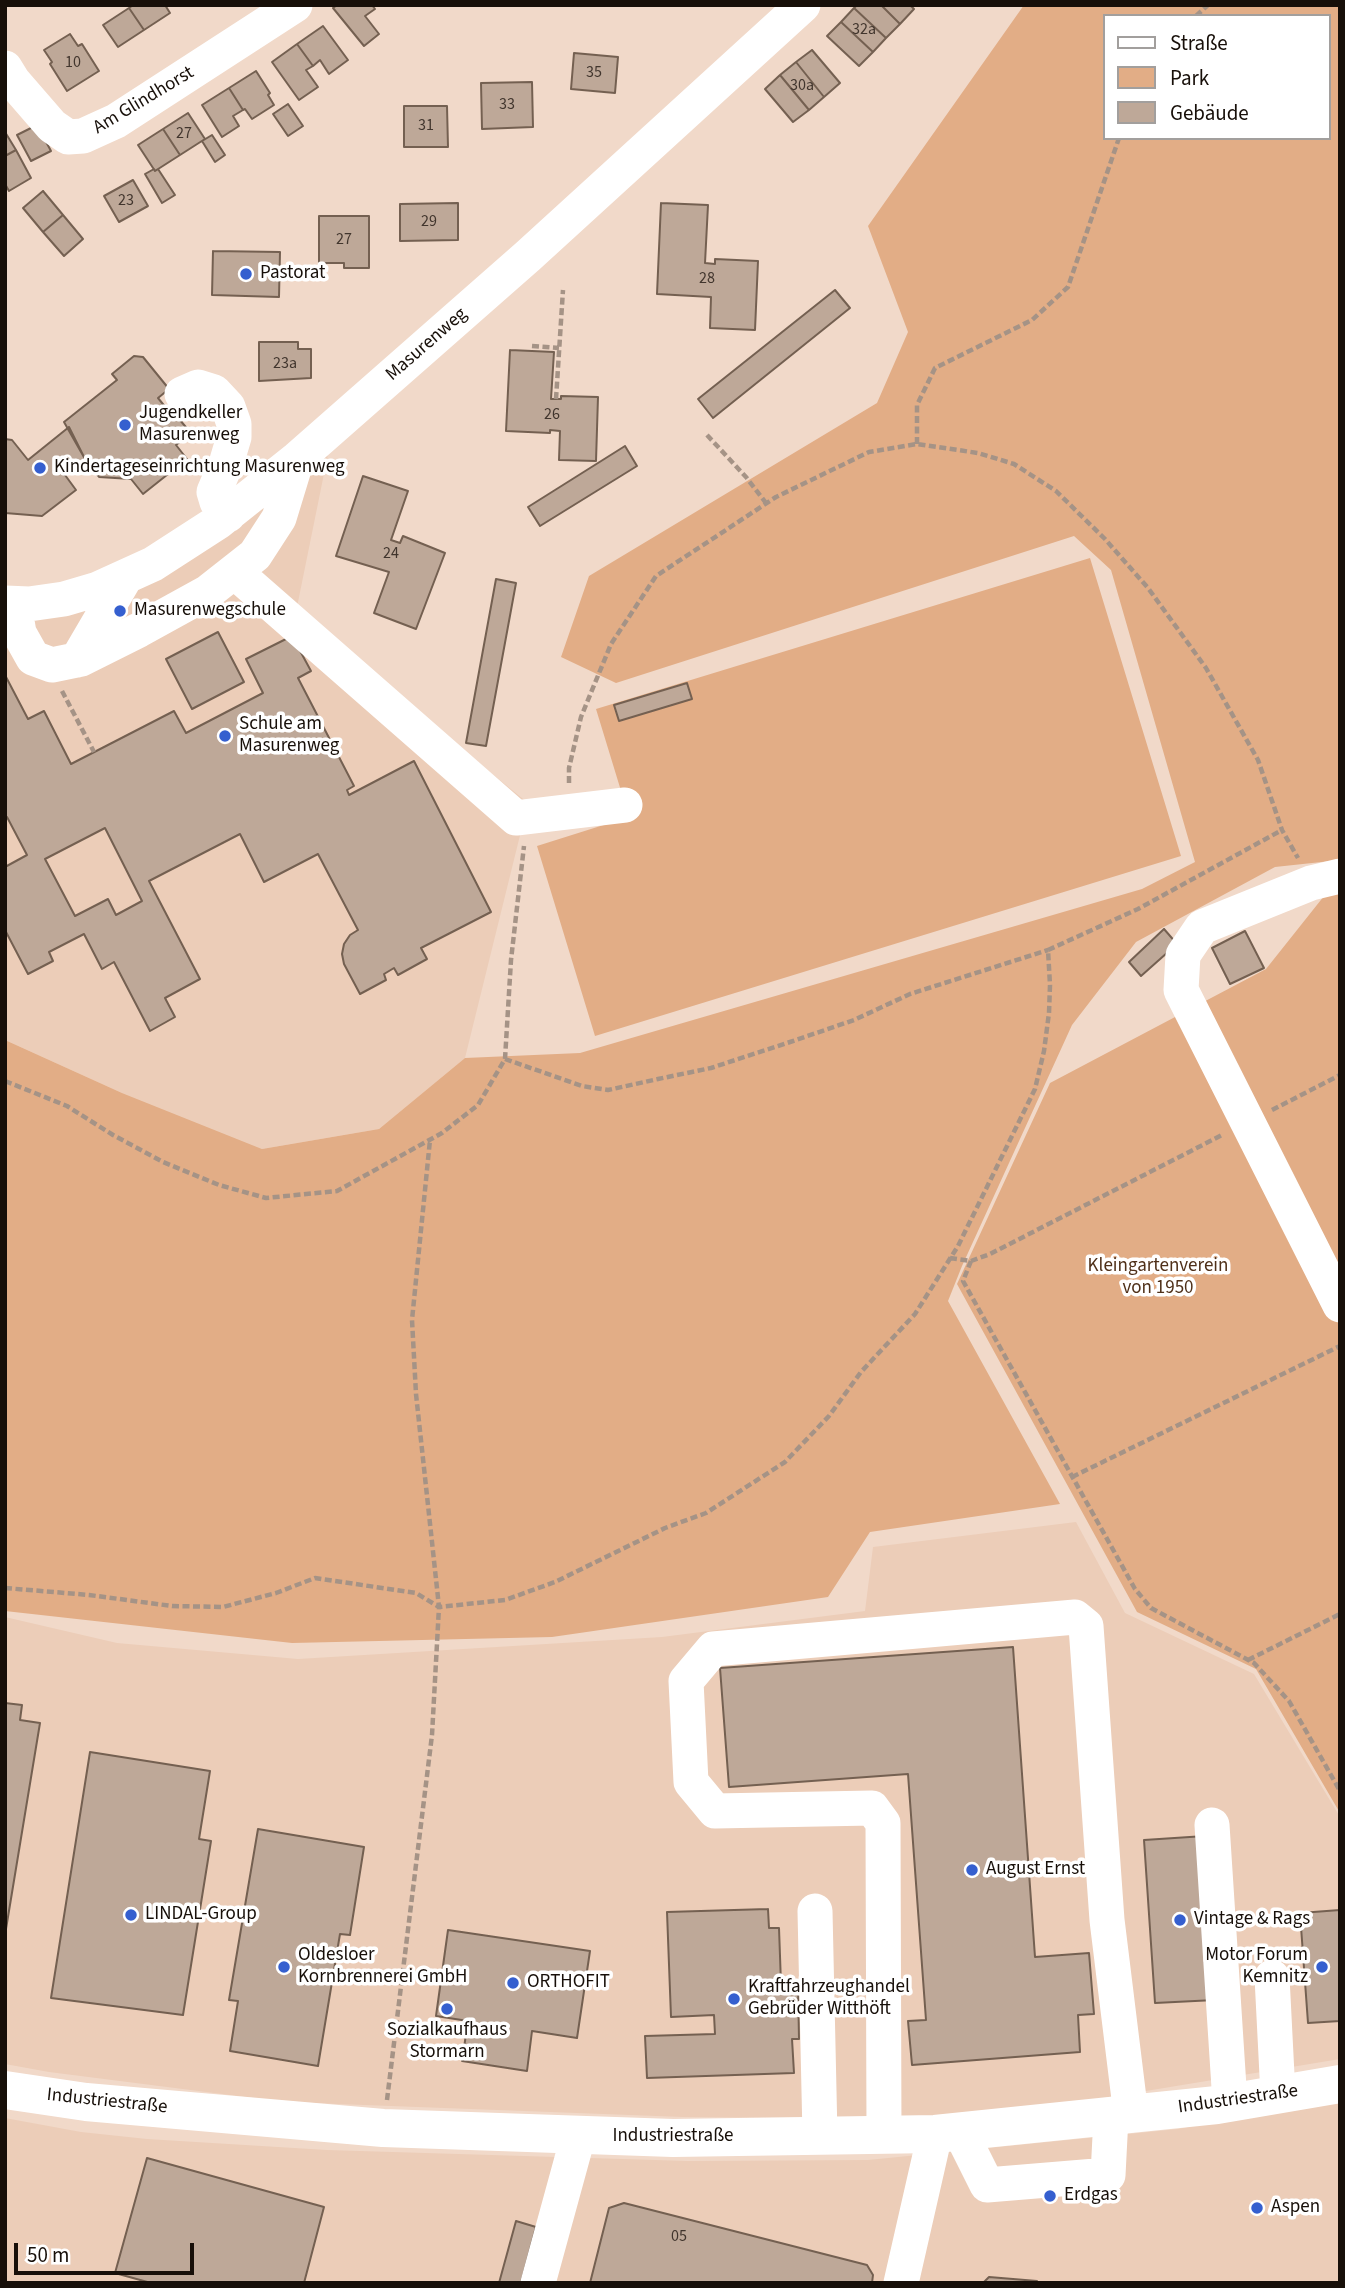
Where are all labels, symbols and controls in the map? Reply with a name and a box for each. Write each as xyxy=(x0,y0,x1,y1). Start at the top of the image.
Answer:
legend xyxy=(1104,14,1331,140)
house number: 32a xyxy=(852,20,876,40)
text: Straße xyxy=(1170,28,1228,58)
house number: 10 xyxy=(65,53,81,73)
street label: Am Glindhorst xyxy=(90,62,198,140)
house number: 35 xyxy=(586,63,602,83)
text: Park xyxy=(1170,63,1209,93)
house number: 30a xyxy=(790,76,814,96)
house number: 33 xyxy=(499,95,515,115)
text: Gebäude xyxy=(1170,98,1249,128)
house number: 31 xyxy=(418,116,434,136)
house number: 27 xyxy=(176,124,192,144)
house number: 23 xyxy=(118,191,134,211)
house number: 29 xyxy=(421,212,437,232)
house number: 27 xyxy=(336,230,352,250)
place label: Pastorat xyxy=(260,263,325,285)
marker: Pastorat xyxy=(238,266,254,282)
house number: 28 xyxy=(699,269,715,289)
street label: Masurenweg xyxy=(382,303,472,387)
house number: 23a xyxy=(273,354,297,374)
place label: Jugendkeller Masurenweg xyxy=(139,403,242,447)
house number: 26 xyxy=(544,405,560,425)
marker: Jugendkeller Masurenweg xyxy=(117,417,133,433)
place label: Kindertageseinrichtung Masurenweg xyxy=(54,457,345,479)
marker: Kindertageseinrichtung Masurenweg xyxy=(32,460,48,476)
house number: 24 xyxy=(383,544,399,564)
place label: Masurenwegschule xyxy=(134,600,286,622)
marker: Masurenwegschule xyxy=(112,603,128,619)
place label: Schule am Masurenweg xyxy=(239,714,339,758)
marker: Schule am Masurenweg xyxy=(217,728,233,744)
park label: Kleingartenverein von 1950 xyxy=(1088,1256,1228,1300)
place label: August Ernst xyxy=(986,1859,1085,1881)
marker: August Ernst xyxy=(964,1862,980,1878)
place label: LINDAL-Group xyxy=(145,1904,257,1926)
marker: LINDAL-Group xyxy=(123,1907,139,1923)
place label: Vintage & Rags xyxy=(1194,1909,1310,1931)
marker: Vintage & Rags xyxy=(1172,1912,1188,1928)
place label: Oldesloer Kornbrennerei GmbH xyxy=(298,1945,467,1989)
place label: Motor Forum Kemnitz xyxy=(1205,1945,1308,1989)
marker: Oldesloer Kornbrennerei GmbH xyxy=(276,1959,292,1975)
marker: Motor Forum Kemnitz xyxy=(1314,1959,1330,1975)
place label: ORTHOFIT xyxy=(527,1972,610,1994)
marker: ORTHOFIT xyxy=(505,1975,521,1991)
place label: Kraftfahrzeughandel Gebrüder Witthöft xyxy=(748,1977,910,2021)
marker: Kraftfahrzeughandel Gebrüder Witthöft xyxy=(726,1991,742,2007)
marker: Sozialkaufhaus Stormarn xyxy=(439,2001,455,2017)
place label: Sozialkaufhaus Stormarn xyxy=(387,2020,507,2064)
street label: Industriestraße xyxy=(1176,2080,1300,2120)
street label: Industriestraße xyxy=(46,2084,168,2120)
street label: Industriestraße xyxy=(612,2126,734,2148)
place label: Erdgas xyxy=(1064,2185,1118,2207)
marker: Erdgas xyxy=(1042,2188,1058,2204)
place label: Aspen xyxy=(1271,2197,1320,2219)
marker: Aspen xyxy=(1249,2200,1265,2216)
house number: 05 xyxy=(671,2227,687,2247)
scale bar xyxy=(18,2228,198,2272)
text: 50 m xyxy=(27,2240,69,2270)

